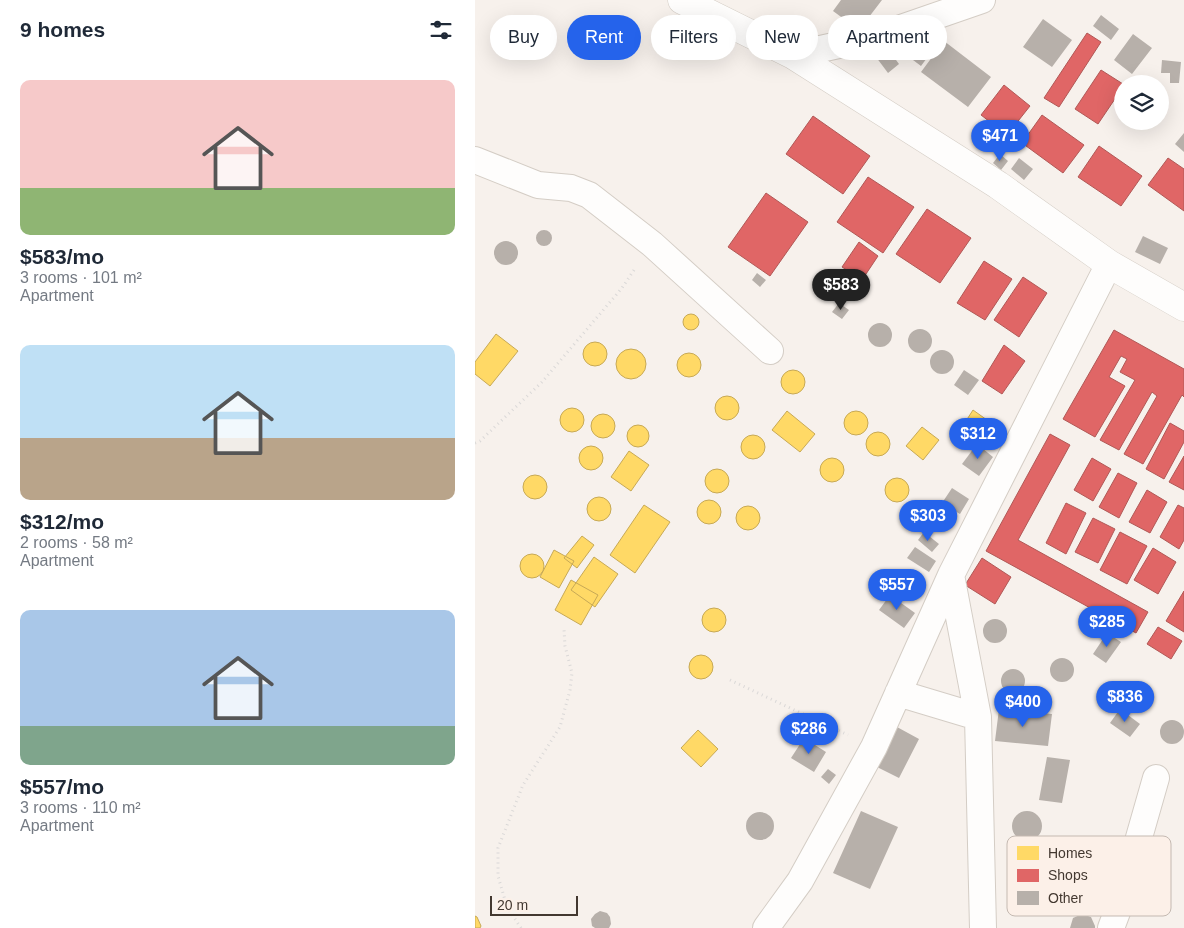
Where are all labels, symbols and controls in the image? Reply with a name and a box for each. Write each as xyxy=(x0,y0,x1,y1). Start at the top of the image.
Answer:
chip: Buy xyxy=(490,15,557,60)
chip: Rent xyxy=(567,15,641,60)
chip: Filters xyxy=(651,15,736,60)
chip: New xyxy=(746,15,818,60)
chip: Apartment xyxy=(828,15,947,60)
icon: filters xyxy=(427,16,455,44)
text: 9 homes xyxy=(20,18,105,41)
map controls xyxy=(1114,75,1169,130)
button: layers xyxy=(1114,75,1169,130)
icon: home xyxy=(193,113,283,203)
pin: $471 xyxy=(970,120,1030,162)
text: $471 xyxy=(982,127,1018,144)
text: $583/mo xyxy=(20,245,104,268)
pin: $583 xyxy=(811,268,871,311)
text: 3 rooms · 101 m² xyxy=(20,269,142,286)
text: $583 xyxy=(823,276,859,293)
text: Apartment xyxy=(20,287,94,304)
icon: home xyxy=(193,378,283,468)
pin: $312 xyxy=(948,418,1008,460)
text: $312 xyxy=(960,425,996,442)
pin: $303 xyxy=(898,500,958,542)
text: $303 xyxy=(910,507,946,524)
text: $312/mo xyxy=(20,510,104,533)
text: 2 rooms · 58 m² xyxy=(20,534,133,551)
text: Apartment xyxy=(20,552,94,569)
pin: $557 xyxy=(867,568,927,611)
text: $557 xyxy=(879,576,915,593)
pin: $285 xyxy=(1077,606,1137,648)
text: $285 xyxy=(1089,613,1125,630)
icon: home xyxy=(193,643,283,733)
pin: $836 xyxy=(1095,680,1155,723)
pin: $400 xyxy=(993,686,1053,728)
text: $836 xyxy=(1107,688,1143,705)
text: $400 xyxy=(1005,693,1041,710)
pin: $286 xyxy=(779,712,839,755)
text: $286 xyxy=(791,720,827,737)
text: $557/mo xyxy=(20,775,104,798)
text: 3 rooms · 110 m² xyxy=(20,799,141,816)
text: Apartment xyxy=(20,817,94,834)
legend xyxy=(1007,836,1171,916)
text: Homes xyxy=(1048,845,1092,861)
text: Shops xyxy=(1048,867,1088,883)
text: Other xyxy=(1048,890,1083,906)
scale bar xyxy=(490,893,577,916)
text: 20 m xyxy=(497,897,528,913)

